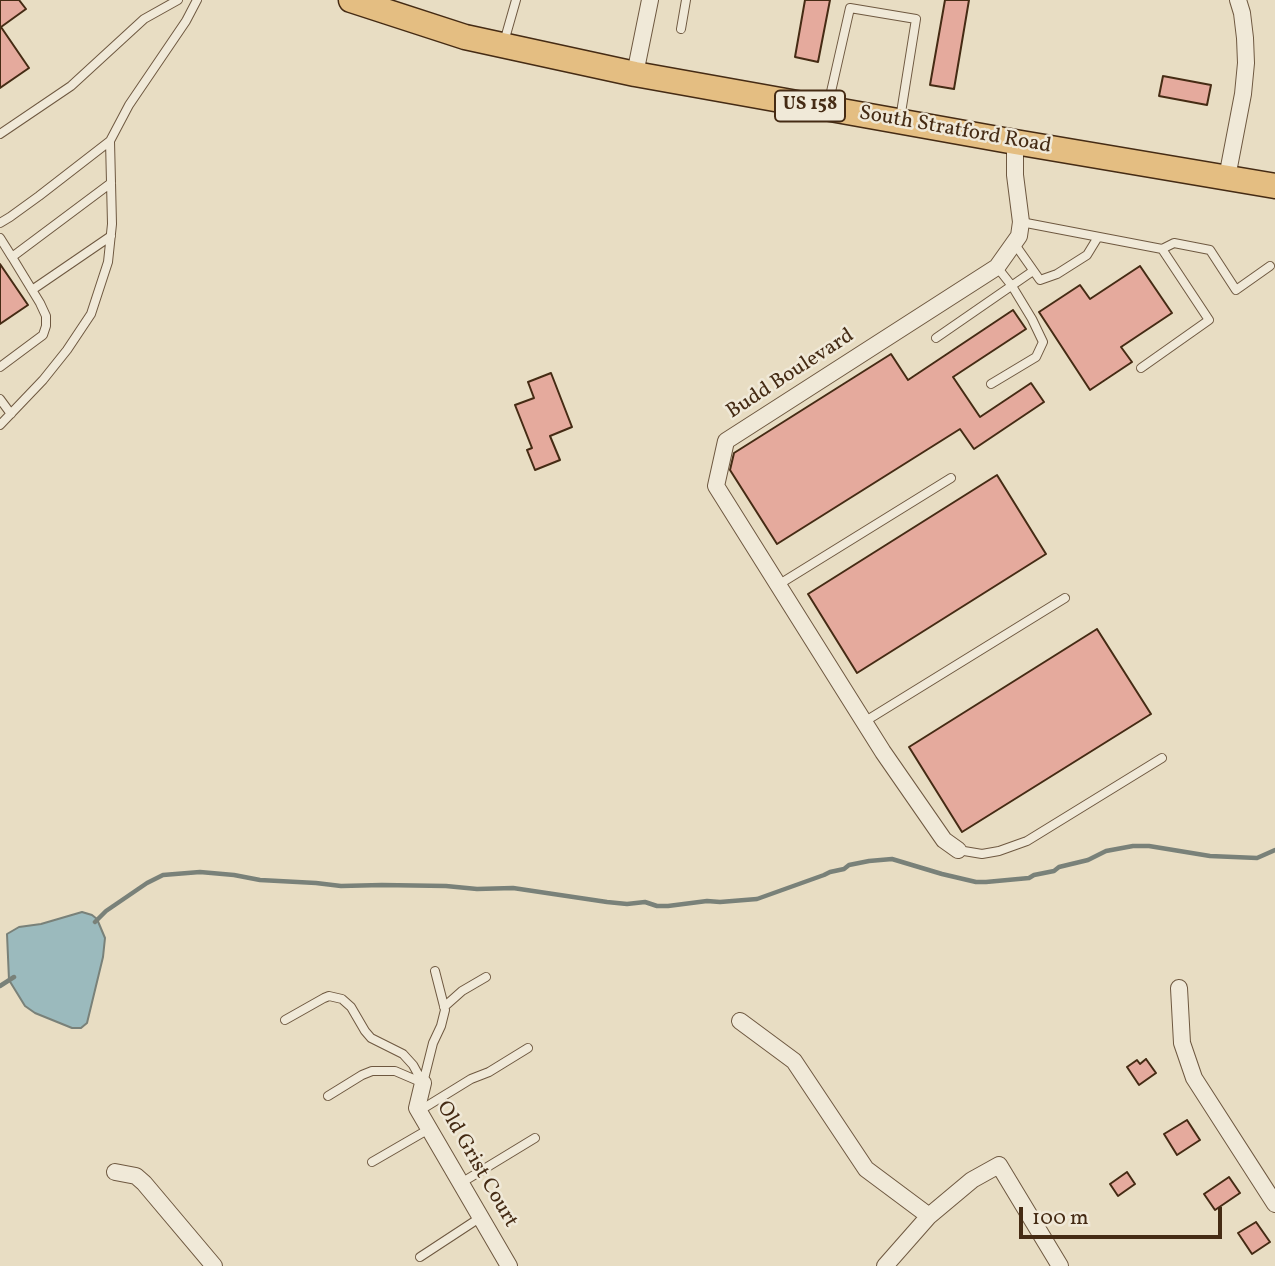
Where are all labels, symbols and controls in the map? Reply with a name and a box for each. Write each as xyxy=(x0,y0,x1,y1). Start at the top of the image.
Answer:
road number: US 158 xyxy=(775,90,845,122)
street label: South Stratford Road xyxy=(857,102,1053,160)
street label: Budd Boulevard xyxy=(722,324,860,426)
street label: Old Grist Court xyxy=(430,1097,522,1233)
scale bar xyxy=(1023,1192,1226,1236)
text: 100 m xyxy=(1032,1204,1089,1233)

